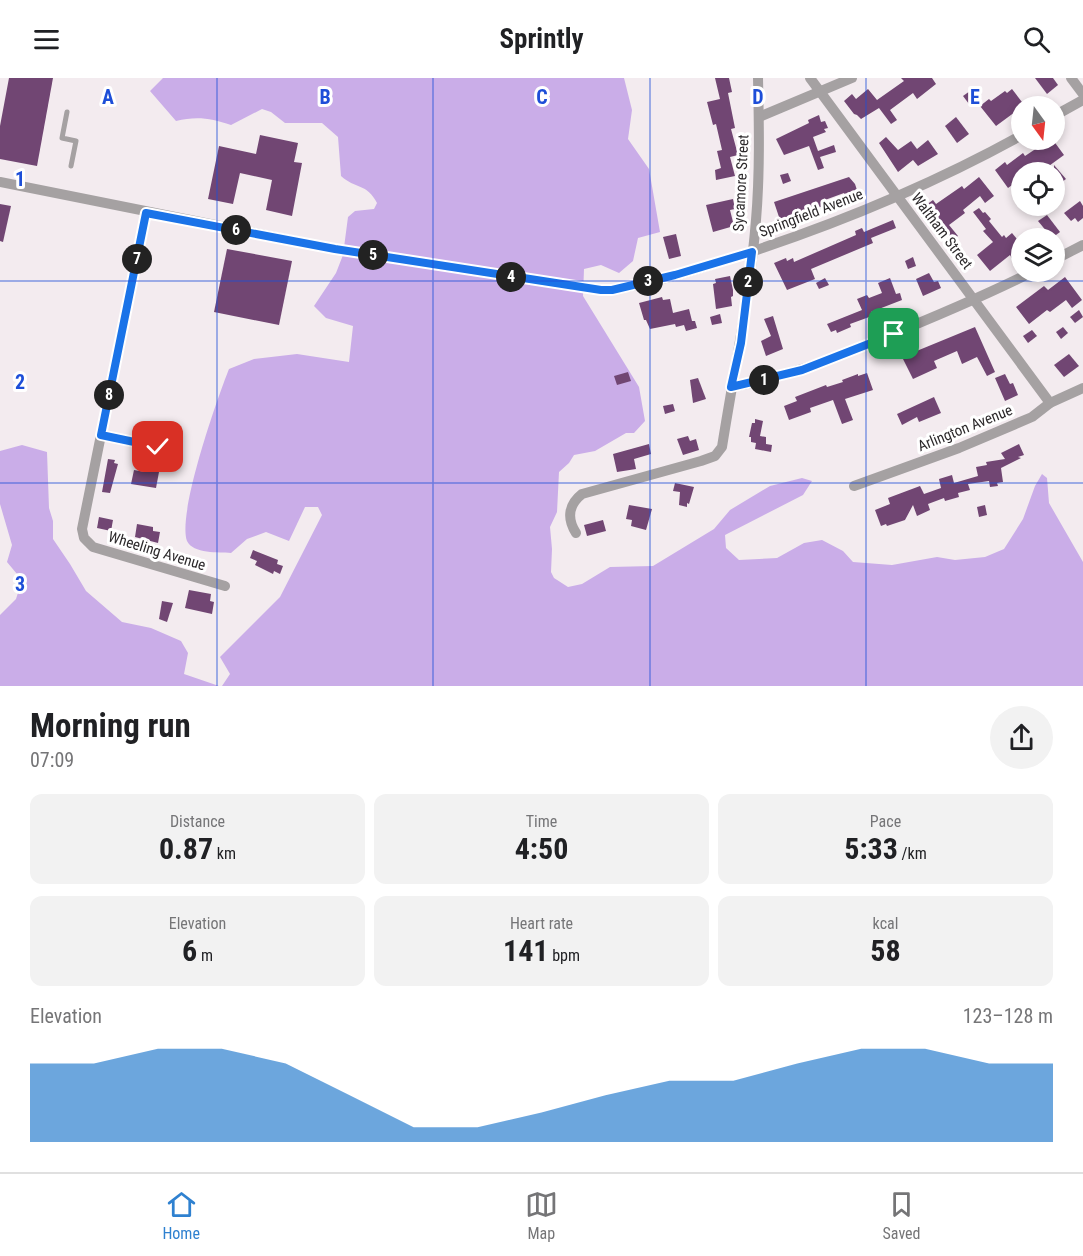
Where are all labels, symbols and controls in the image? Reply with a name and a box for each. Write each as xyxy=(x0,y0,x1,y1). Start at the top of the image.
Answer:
icon: menu xyxy=(30,23,63,56)
text: Sprintly xyxy=(499,23,584,55)
icon: search xyxy=(1020,23,1053,56)
text: A xyxy=(102,85,114,109)
text: B xyxy=(319,85,331,109)
text: C xyxy=(536,85,548,109)
text: D xyxy=(752,85,764,109)
text: E xyxy=(970,85,980,109)
north arrow xyxy=(1011,96,1065,150)
map controls xyxy=(1011,96,1065,282)
street label: Sycamore Street xyxy=(729,134,753,232)
button: locate xyxy=(1011,162,1065,216)
text: 1 xyxy=(15,167,25,191)
street label: Springfield Avenue xyxy=(757,185,865,241)
street label: Waltham Street xyxy=(908,189,976,273)
pin: 6 xyxy=(221,215,251,245)
text: 6 xyxy=(232,220,240,239)
button: layers xyxy=(1011,228,1065,282)
pin: 5 xyxy=(358,240,388,270)
pin: 7 xyxy=(122,244,152,274)
text: 5 xyxy=(369,245,377,264)
text: 7 xyxy=(133,249,141,268)
pin: 4 xyxy=(496,262,526,292)
pin: 3 xyxy=(633,266,663,296)
text: 4 xyxy=(507,267,515,286)
pin: 2 xyxy=(733,267,763,297)
text: 3 xyxy=(644,271,652,290)
text: 2 xyxy=(744,272,752,291)
pin xyxy=(868,308,919,359)
icon: arrive xyxy=(877,317,910,350)
pin: 1 xyxy=(749,365,779,395)
text: 2 xyxy=(15,370,25,394)
text: 1 xyxy=(760,370,768,389)
pin: 8 xyxy=(94,380,124,410)
text: 8 xyxy=(105,385,113,404)
street label: Arlington Avenue xyxy=(915,401,1015,455)
pin xyxy=(132,421,183,472)
icon: check xyxy=(141,430,174,463)
street label: Wheeling Avenue xyxy=(106,528,208,574)
text: 3 xyxy=(15,572,25,596)
text: Morning run xyxy=(30,706,191,745)
button: share xyxy=(990,706,1053,769)
text: 07:09 xyxy=(30,748,74,772)
text: Distance xyxy=(170,812,225,831)
text: Time xyxy=(526,812,557,831)
text: Pace xyxy=(870,812,901,831)
text: 0.87 xyxy=(159,831,213,866)
text: 4:50 xyxy=(515,831,568,866)
text: 5:33 xyxy=(844,831,898,866)
text: km xyxy=(213,844,236,863)
text: /km xyxy=(898,844,927,863)
text: Elevation xyxy=(169,914,226,933)
text: Heart rate xyxy=(510,914,573,933)
text: kcal xyxy=(873,914,898,933)
text: 6 xyxy=(182,933,197,968)
text: 141 xyxy=(503,933,548,968)
text: 58 xyxy=(870,933,901,968)
text: m xyxy=(197,946,213,965)
text: bpm xyxy=(548,946,580,965)
text: Elevation xyxy=(30,1004,102,1028)
text: 123–128 m xyxy=(963,1004,1053,1028)
tab: Home xyxy=(162,1188,200,1243)
tab: Map xyxy=(525,1188,558,1243)
tab: Saved xyxy=(883,1188,921,1243)

